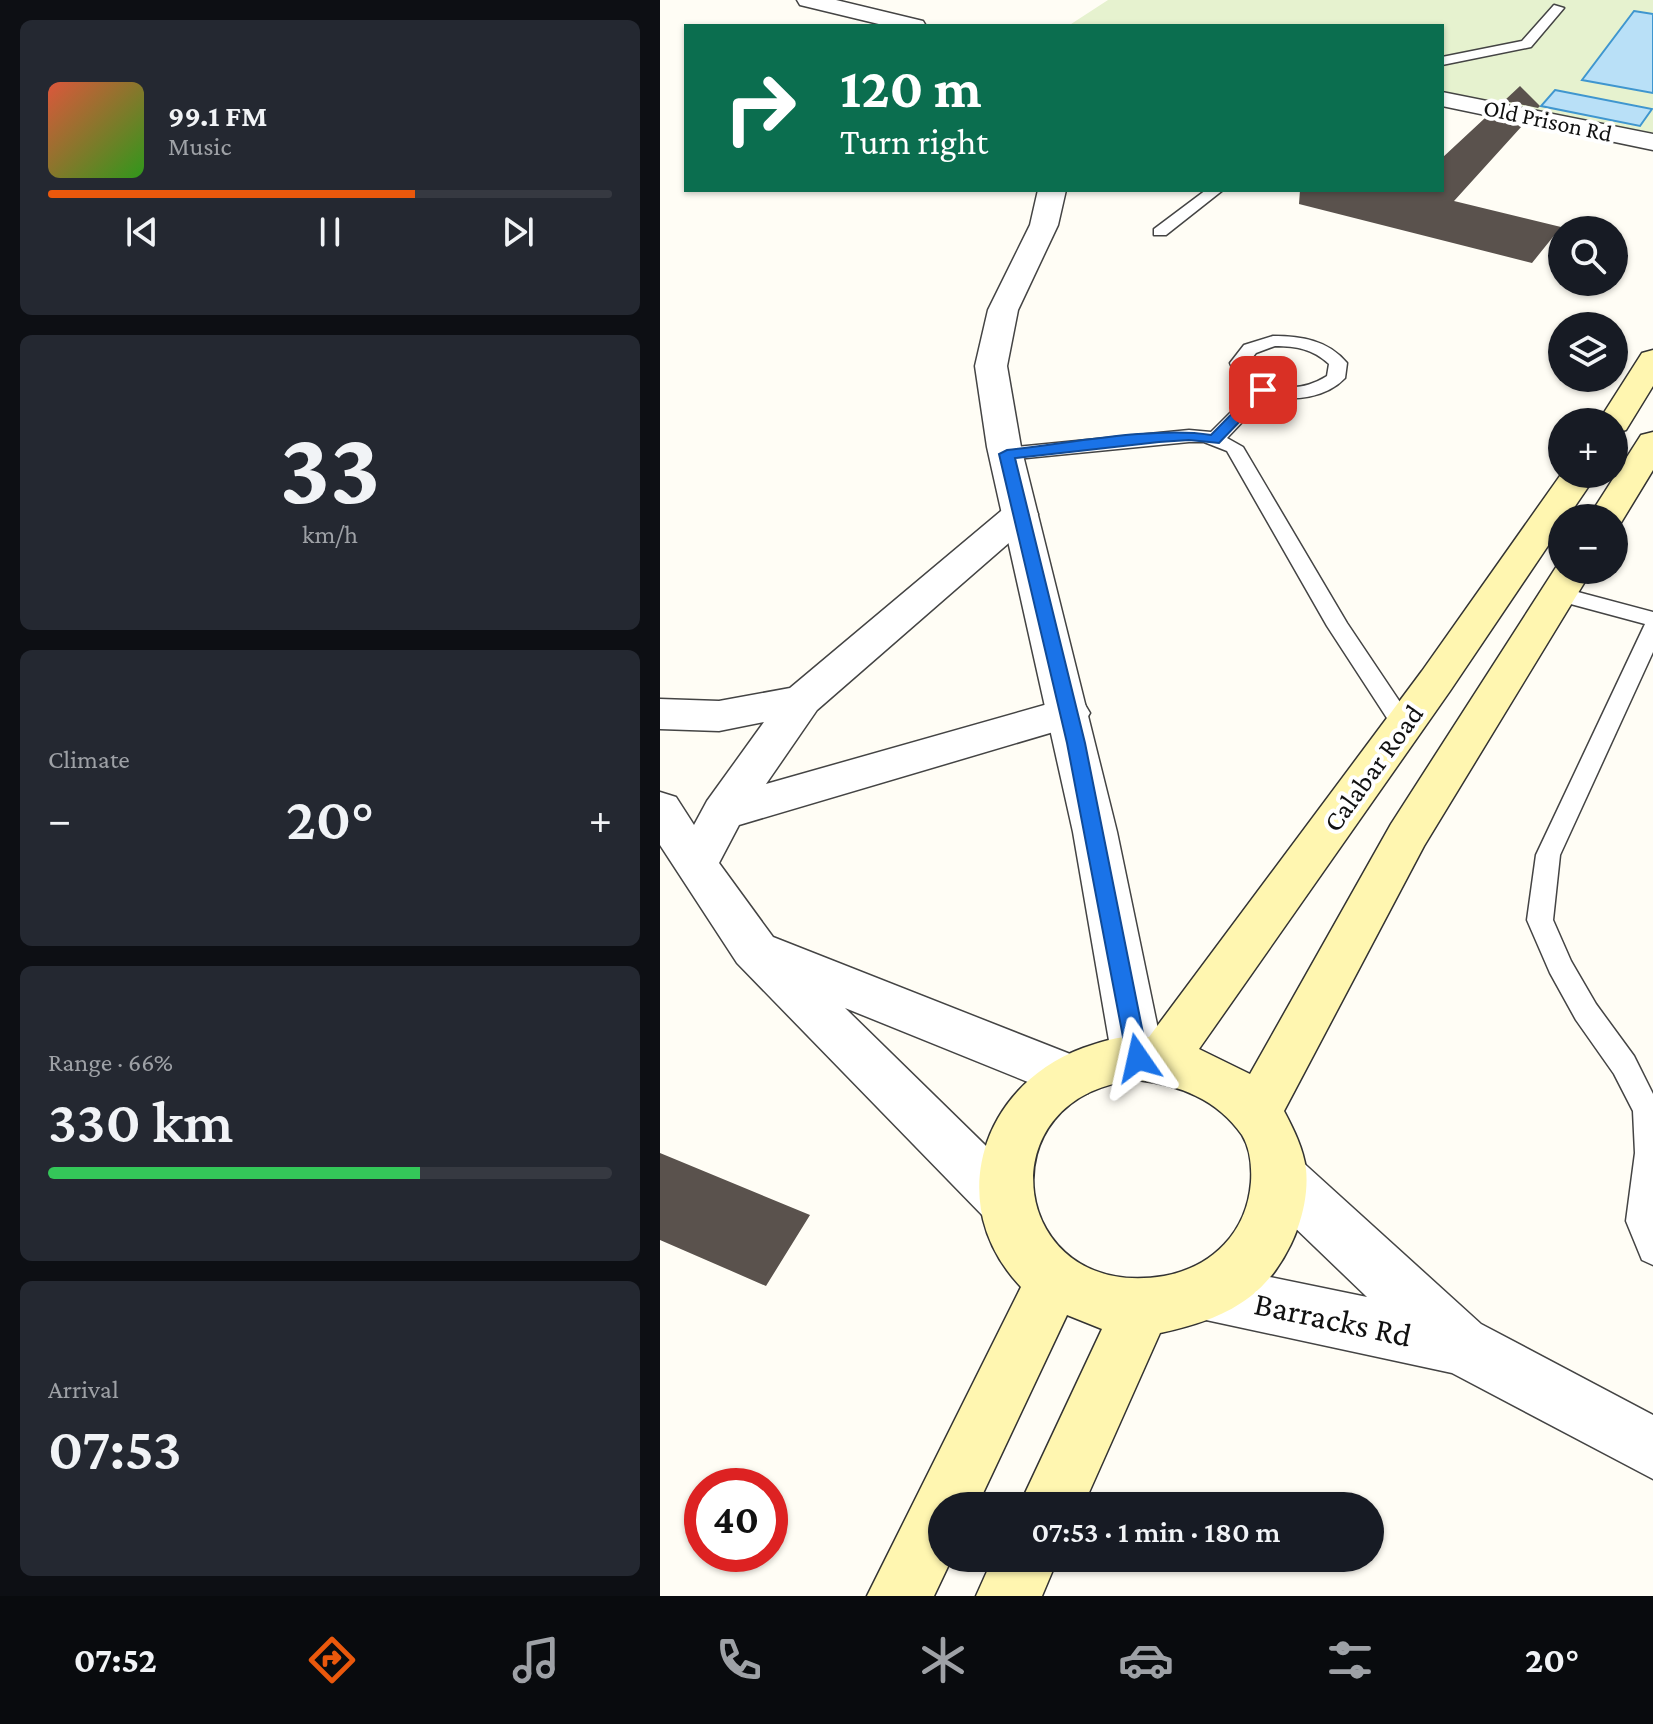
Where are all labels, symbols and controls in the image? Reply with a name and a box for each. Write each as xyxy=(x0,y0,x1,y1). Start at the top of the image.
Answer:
icon: right xyxy=(708,56,812,160)
text: 120 m xyxy=(840,57,982,119)
street label: Old Prison Rd xyxy=(1481,93,1615,147)
text: 99.1 FM xyxy=(168,99,267,132)
text: Turn right xyxy=(840,122,988,162)
text: Music xyxy=(168,132,231,161)
icon: previous xyxy=(120,210,164,254)
icon: pause xyxy=(308,210,352,254)
icon: next xyxy=(496,210,540,254)
map controls xyxy=(1548,216,1628,584)
button: search xyxy=(1548,216,1628,296)
button: layers xyxy=(1548,312,1628,392)
pin xyxy=(1229,356,1297,424)
icon: arrive xyxy=(1241,368,1285,412)
button: + xyxy=(1548,408,1628,488)
text: 33 xyxy=(279,410,381,525)
button: − xyxy=(1548,504,1628,584)
text: km/h xyxy=(302,520,358,549)
street label: Calabar Road xyxy=(1317,698,1429,837)
text: Climate xyxy=(48,745,130,774)
text: 20° xyxy=(286,785,374,852)
text: − xyxy=(48,795,71,843)
text: + xyxy=(589,795,612,843)
position arrow xyxy=(1096,1016,1180,1100)
text: Range · 66% xyxy=(48,1048,173,1077)
text: 330 km xyxy=(48,1088,233,1155)
street label: Barracks Rd xyxy=(1251,1284,1415,1354)
text: Arrival xyxy=(48,1375,119,1404)
text: 07:53 xyxy=(48,1415,182,1482)
speed limit sign: 40 xyxy=(684,1468,788,1572)
text: 07:53 · 1 min · 180 m xyxy=(1032,1515,1280,1548)
icon: directions xyxy=(304,1632,360,1688)
icon: music xyxy=(508,1632,564,1688)
icon: phone xyxy=(711,1632,767,1688)
icon: climate xyxy=(915,1632,971,1688)
icon: car xyxy=(1118,1632,1174,1688)
icon: filters xyxy=(1322,1632,1378,1688)
text: 07:52 xyxy=(74,1640,157,1680)
text: 20° xyxy=(1525,1640,1579,1680)

